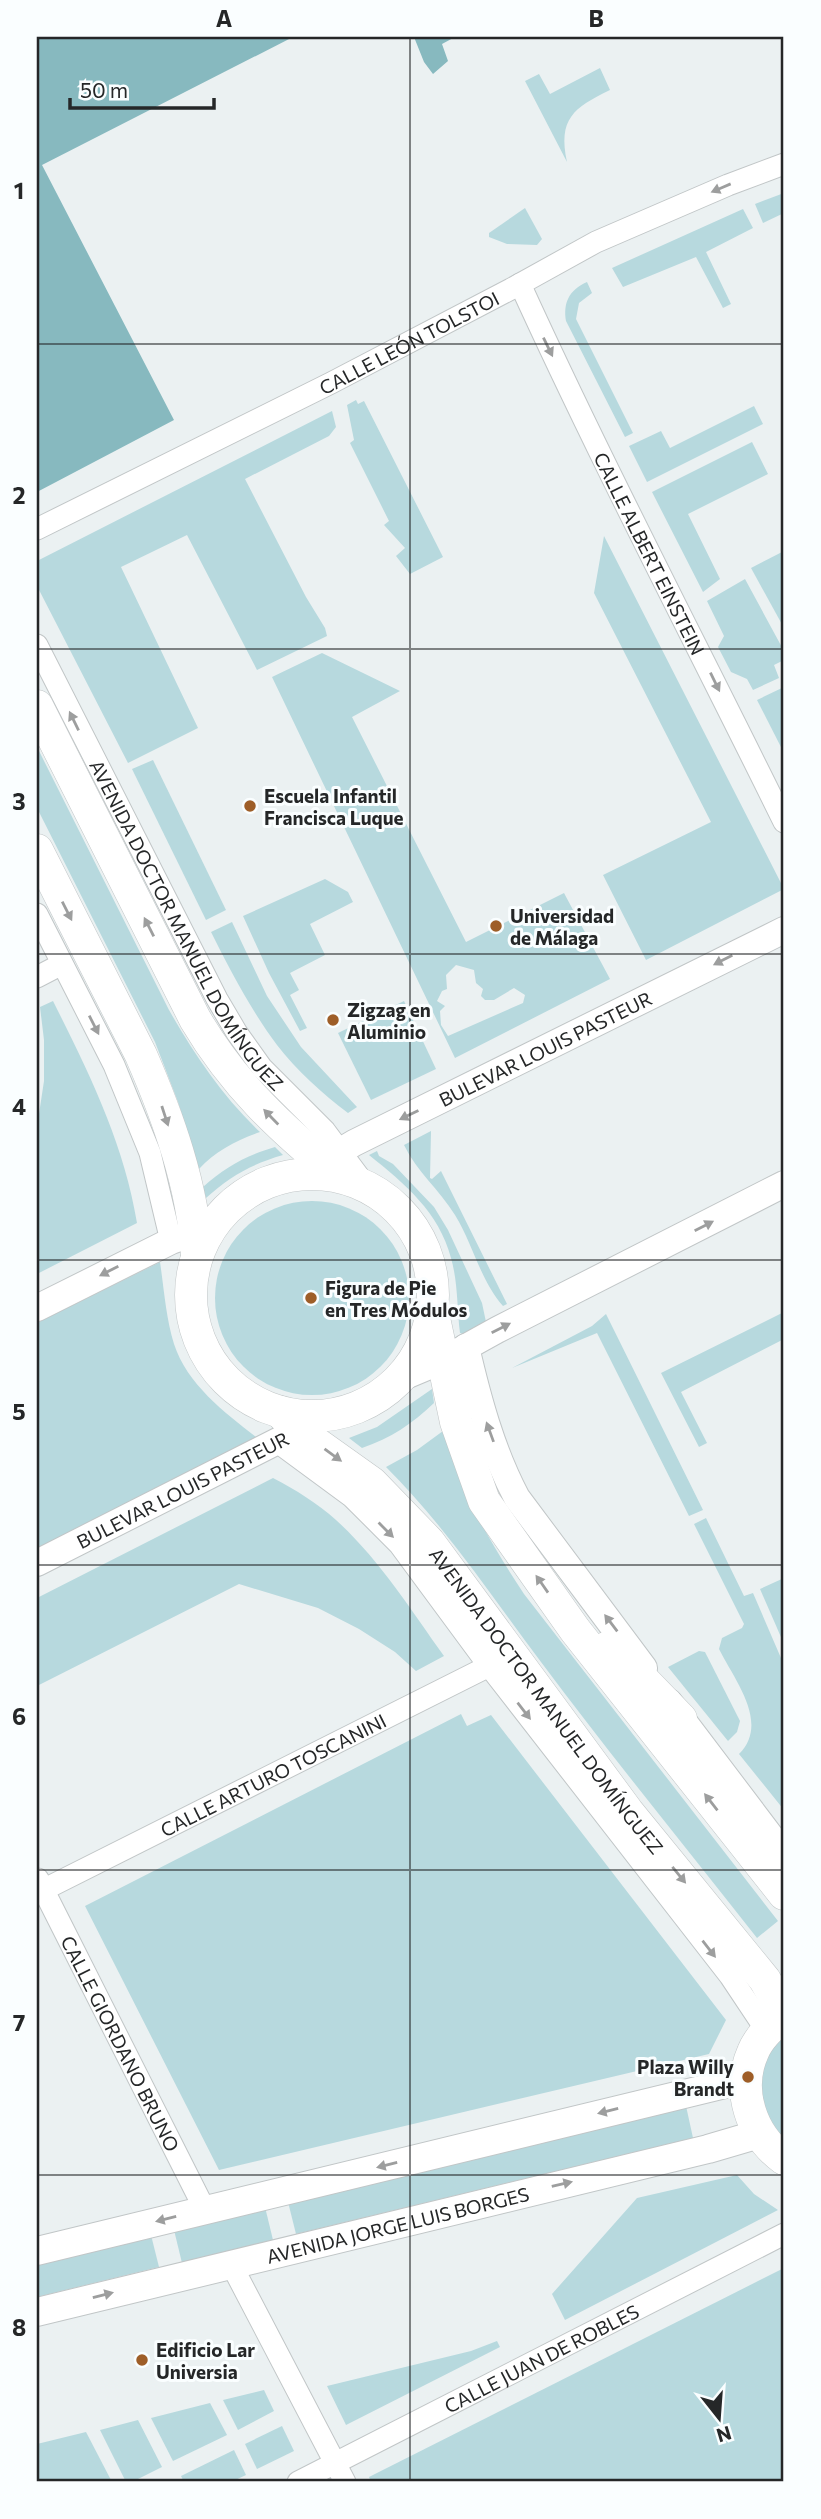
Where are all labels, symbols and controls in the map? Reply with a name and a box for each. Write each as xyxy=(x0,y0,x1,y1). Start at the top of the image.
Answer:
text: A xyxy=(216,4,233,32)
text: B xyxy=(588,4,604,32)
scale bar xyxy=(70,66,214,110)
text: 50 m xyxy=(80,77,128,102)
text: 1 xyxy=(14,176,24,204)
one-way arrow xyxy=(710,183,731,194)
street label: CALLE LEÓN TOLSTOI xyxy=(315,286,503,399)
one-way arrow xyxy=(542,337,553,357)
street label: CALLE ALBERT EINSTEIN xyxy=(590,448,710,658)
text: 2 xyxy=(12,481,26,509)
one-way arrow xyxy=(709,672,720,692)
one-way arrow xyxy=(69,711,80,731)
street label: AVENIDA DOCTOR MANUEL DOMÍNGUEZ xyxy=(86,756,289,1095)
place label: Escuela Infantil Francisca Luque xyxy=(264,784,404,829)
text: 3 xyxy=(12,787,26,815)
marker: Escuela Infantil Francisca Luque xyxy=(242,798,258,814)
one-way arrow xyxy=(62,901,73,921)
place label: Universidad de Málaga xyxy=(510,904,614,949)
one-way arrow xyxy=(143,917,154,937)
marker: Universidad de Málaga xyxy=(488,918,504,934)
one-way arrow xyxy=(713,955,733,966)
street label: BULEVAR LOUIS PASTEUR xyxy=(435,986,656,1111)
place label: Zigzag en Aluminio xyxy=(347,998,431,1043)
marker: Zigzag en Aluminio xyxy=(325,1012,341,1028)
one-way arrow xyxy=(88,1015,100,1035)
text: 4 xyxy=(12,1092,26,1120)
one-way arrow xyxy=(160,1106,171,1127)
one-way arrow xyxy=(262,1109,279,1126)
one-way arrow xyxy=(399,1109,419,1121)
one-way arrow xyxy=(694,1220,714,1231)
one-way arrow xyxy=(99,1266,119,1277)
place label: Figura de Pie en Tres Módulos xyxy=(325,1276,468,1321)
marker: Figura de Pie en Tres Módulos xyxy=(303,1290,319,1306)
one-way arrow xyxy=(491,1322,511,1334)
text: 5 xyxy=(12,1397,26,1425)
one-way arrow xyxy=(484,1422,495,1443)
street label: BULEVAR LOUIS PASTEUR xyxy=(73,1426,292,1553)
one-way arrow xyxy=(324,1448,342,1462)
one-way arrow xyxy=(377,1522,394,1539)
street label: AVENIDA DOCTOR MANUEL DOMÍNGUEZ xyxy=(425,1543,669,1858)
one-way arrow xyxy=(535,1575,549,1593)
one-way arrow xyxy=(604,1614,618,1632)
one-way arrow xyxy=(517,1701,532,1719)
text: 6 xyxy=(12,1702,26,1730)
street label: CALLE ARTURO TOSCANINI xyxy=(156,1708,390,1841)
one-way arrow xyxy=(704,1794,719,1812)
one-way arrow xyxy=(671,1866,686,1883)
street label: CALLE GIORDANO BRUNO xyxy=(57,1931,185,2155)
one-way arrow xyxy=(701,1939,716,1957)
text: 7 xyxy=(13,2008,25,2036)
place label: Plaza Willy Brandt xyxy=(637,2055,735,2100)
marker: Plaza Willy Brandt xyxy=(740,2069,756,2085)
one-way arrow xyxy=(597,2106,619,2117)
one-way arrow xyxy=(376,2160,398,2171)
one-way arrow xyxy=(551,2178,573,2189)
street label: AVENIDA JORGE LUIS BORGES xyxy=(264,2181,531,2267)
one-way arrow xyxy=(155,2214,177,2225)
one-way arrow xyxy=(92,2290,114,2301)
street label: CALLE JUAN DE ROBLES xyxy=(440,2299,642,2417)
text: 8 xyxy=(12,2313,26,2341)
place label: Edificio Lar Universia xyxy=(156,2338,255,2383)
marker: Edificio Lar Universia xyxy=(134,2352,150,2368)
north arrow xyxy=(684,2382,754,2452)
text: N xyxy=(714,2422,734,2448)

